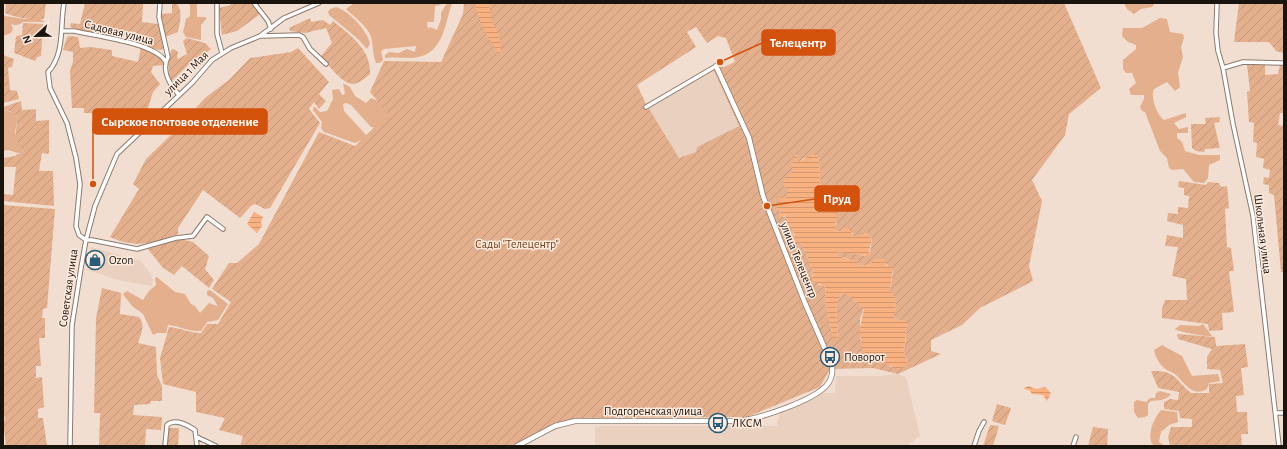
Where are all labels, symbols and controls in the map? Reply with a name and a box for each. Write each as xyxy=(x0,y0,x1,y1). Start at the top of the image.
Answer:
north arrow xyxy=(16,16,56,56)
street label: Садовая улица xyxy=(83,18,155,48)
callout: Телецентр xyxy=(762,30,835,55)
text: N xyxy=(21,34,34,45)
text: Телецентр xyxy=(770,37,827,50)
street label: улица 1 Мая xyxy=(161,48,211,99)
callout: Сырское почтовое отделение xyxy=(93,109,267,134)
text: Сырское почтовое отделение xyxy=(101,116,259,129)
callout: Пруд xyxy=(815,186,859,211)
text: Пруд xyxy=(823,193,851,206)
street label: Школьная улица xyxy=(1251,193,1274,275)
street label: улица Телецентр xyxy=(777,219,820,300)
park label: Сады "Телецентр" xyxy=(475,238,559,250)
street label: Советская улица xyxy=(57,248,80,328)
shop icon: Ozon xyxy=(84,249,106,271)
place label: Ozon xyxy=(109,254,133,266)
bus stop icon: Поворот xyxy=(819,346,841,368)
place label: Поворот xyxy=(844,351,886,363)
street label: Подгоренская улица xyxy=(604,405,703,418)
bus stop icon: ЛКСМ xyxy=(707,412,729,434)
place label: ЛКСМ xyxy=(732,417,762,429)

